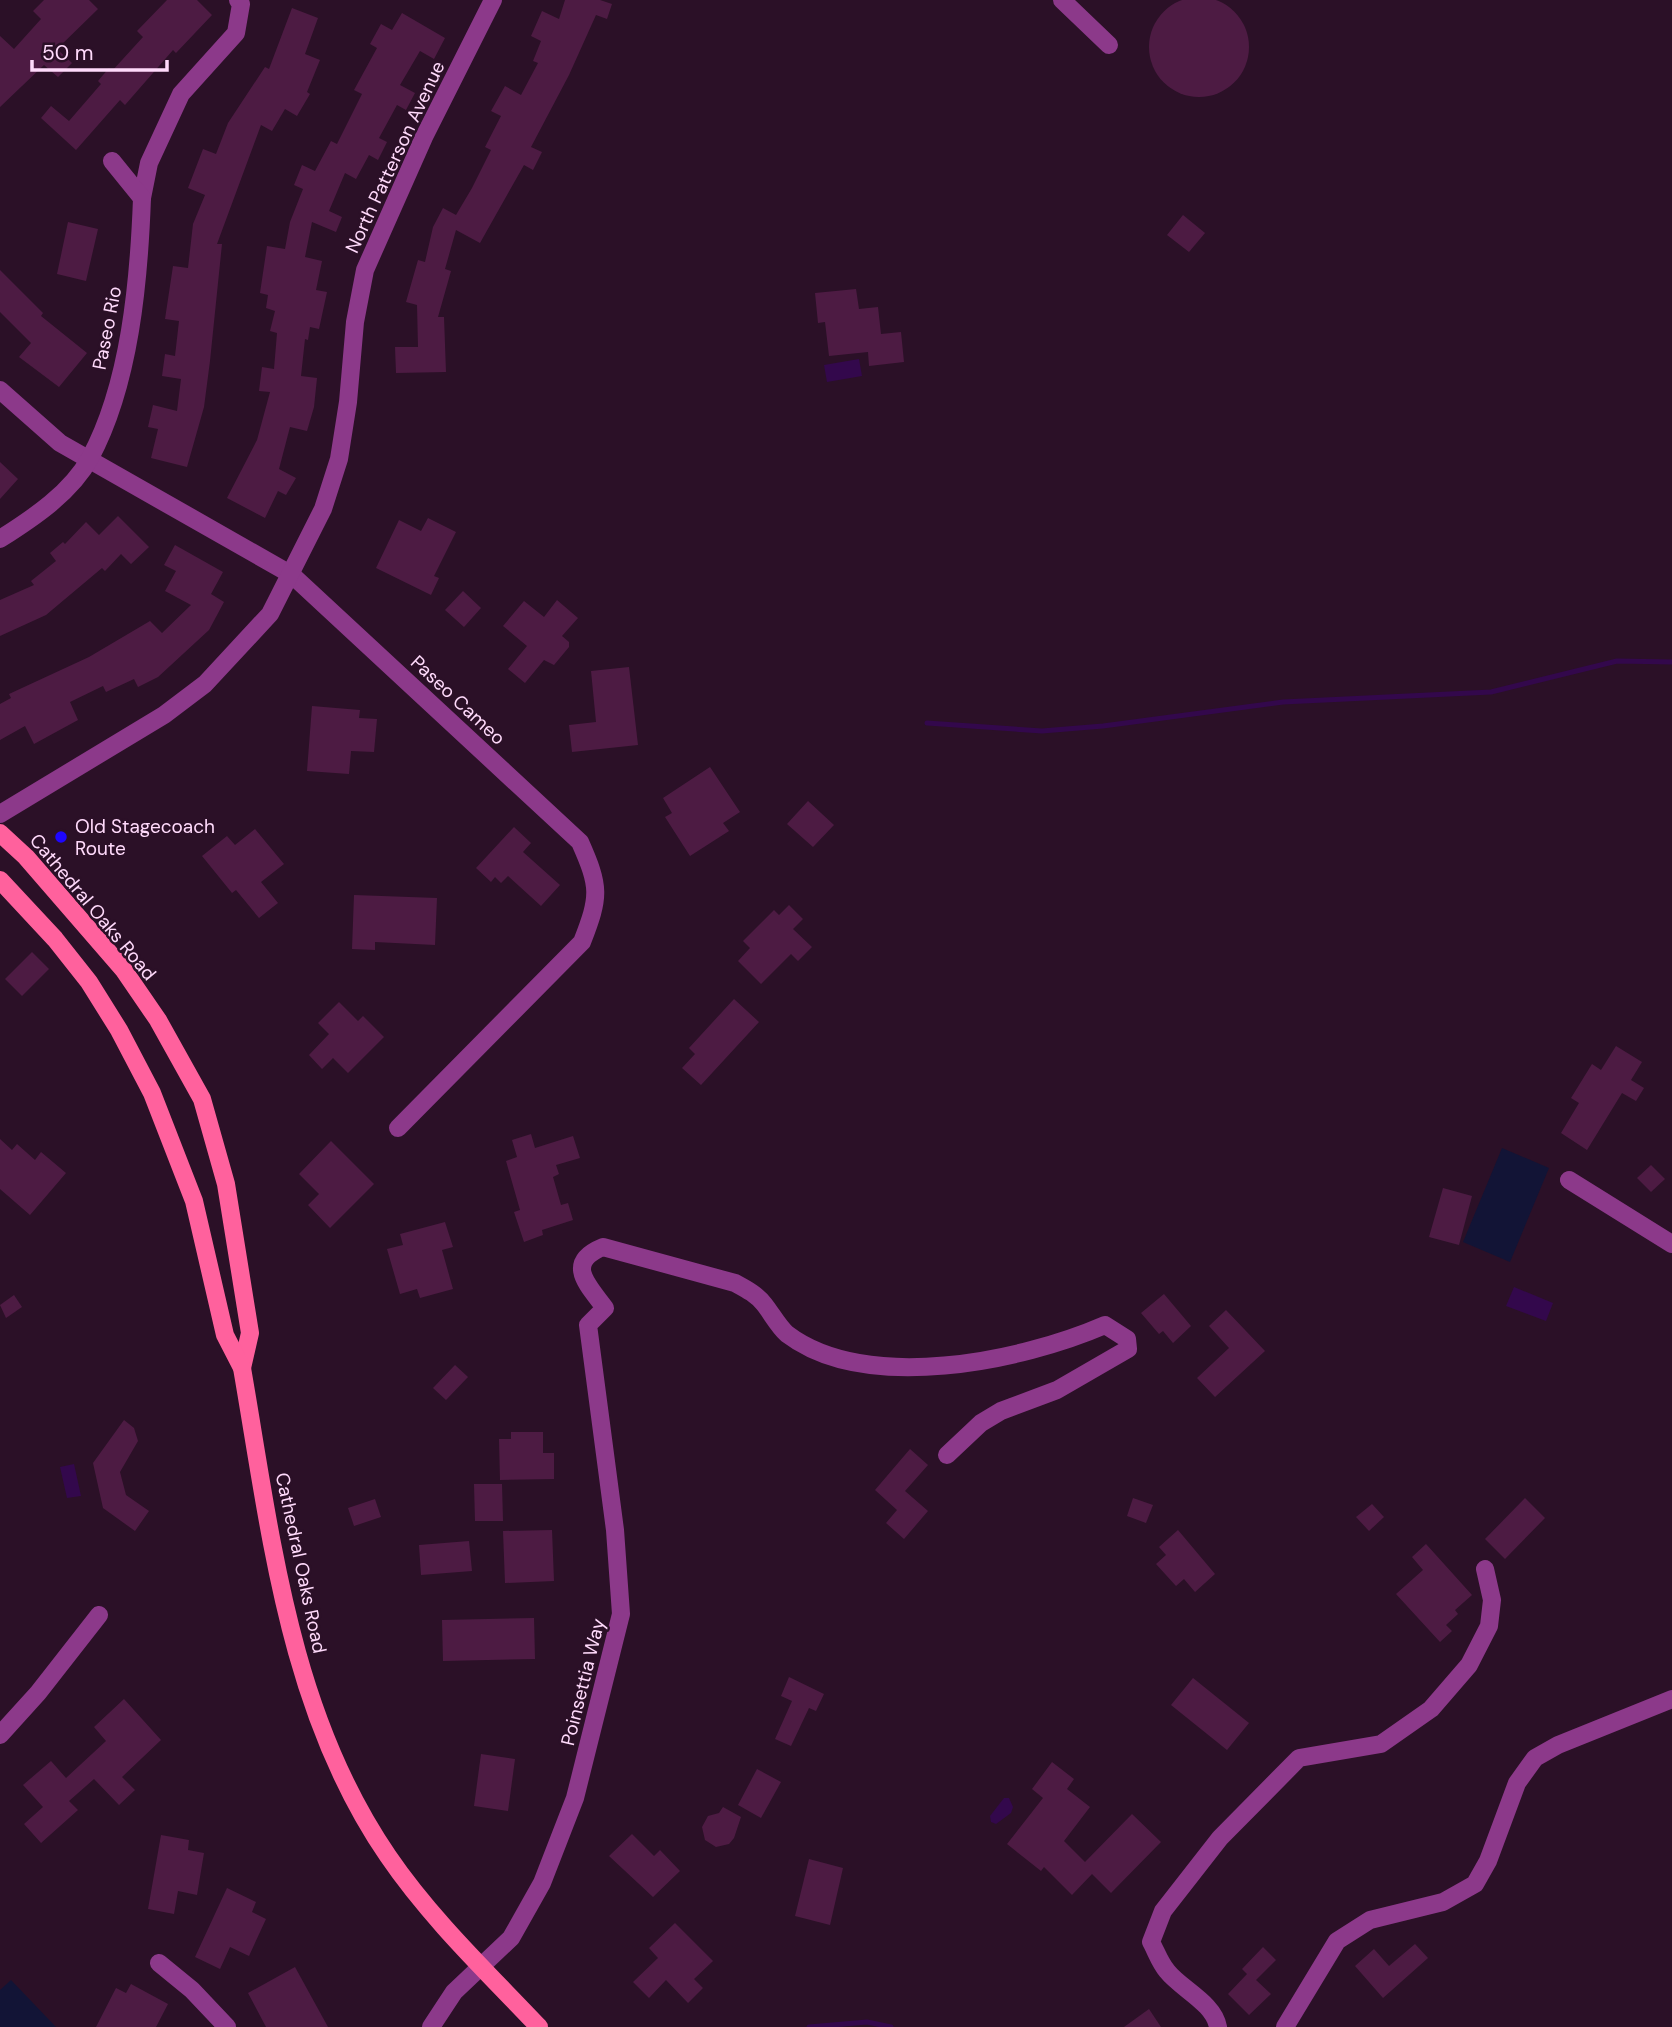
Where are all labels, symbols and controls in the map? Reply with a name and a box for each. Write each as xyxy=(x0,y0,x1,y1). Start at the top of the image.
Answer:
scale bar xyxy=(32,28,166,72)
text: 50 m xyxy=(42,39,93,67)
street label: North Patterson Avenue xyxy=(339,57,451,257)
street label: Paseo Rio xyxy=(87,284,127,372)
street label: Paseo Cameo xyxy=(405,650,511,750)
place label: Old Stagecoach Route xyxy=(75,814,215,861)
street label: Cathedral Oaks Road xyxy=(24,828,162,986)
marker: Old Stagecoach Route xyxy=(53,829,69,845)
street label: Cathedral Oaks Road xyxy=(270,1470,332,1656)
street label: Poinsettia Way xyxy=(555,1615,611,1748)

